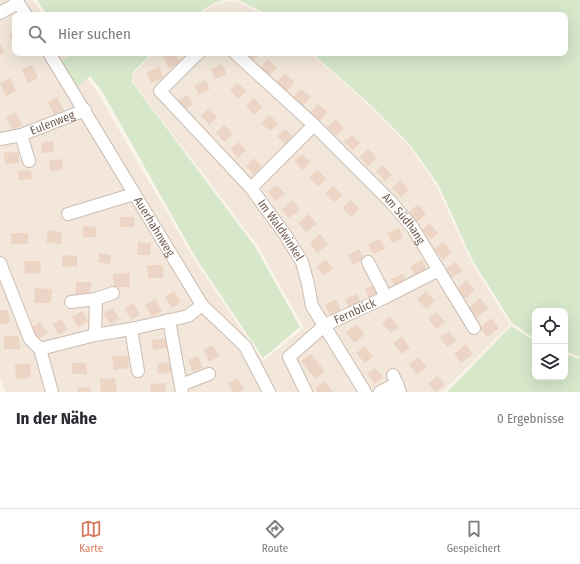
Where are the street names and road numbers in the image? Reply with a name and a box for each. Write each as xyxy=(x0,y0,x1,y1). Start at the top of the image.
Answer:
street label: Eulenweg xyxy=(28,108,77,138)
street label: Am Südhang xyxy=(379,190,428,247)
street label: Auerhahnweg xyxy=(131,194,178,259)
street label: Im Waldwinkel xyxy=(255,197,306,263)
street label: Fernblick xyxy=(332,295,378,327)

